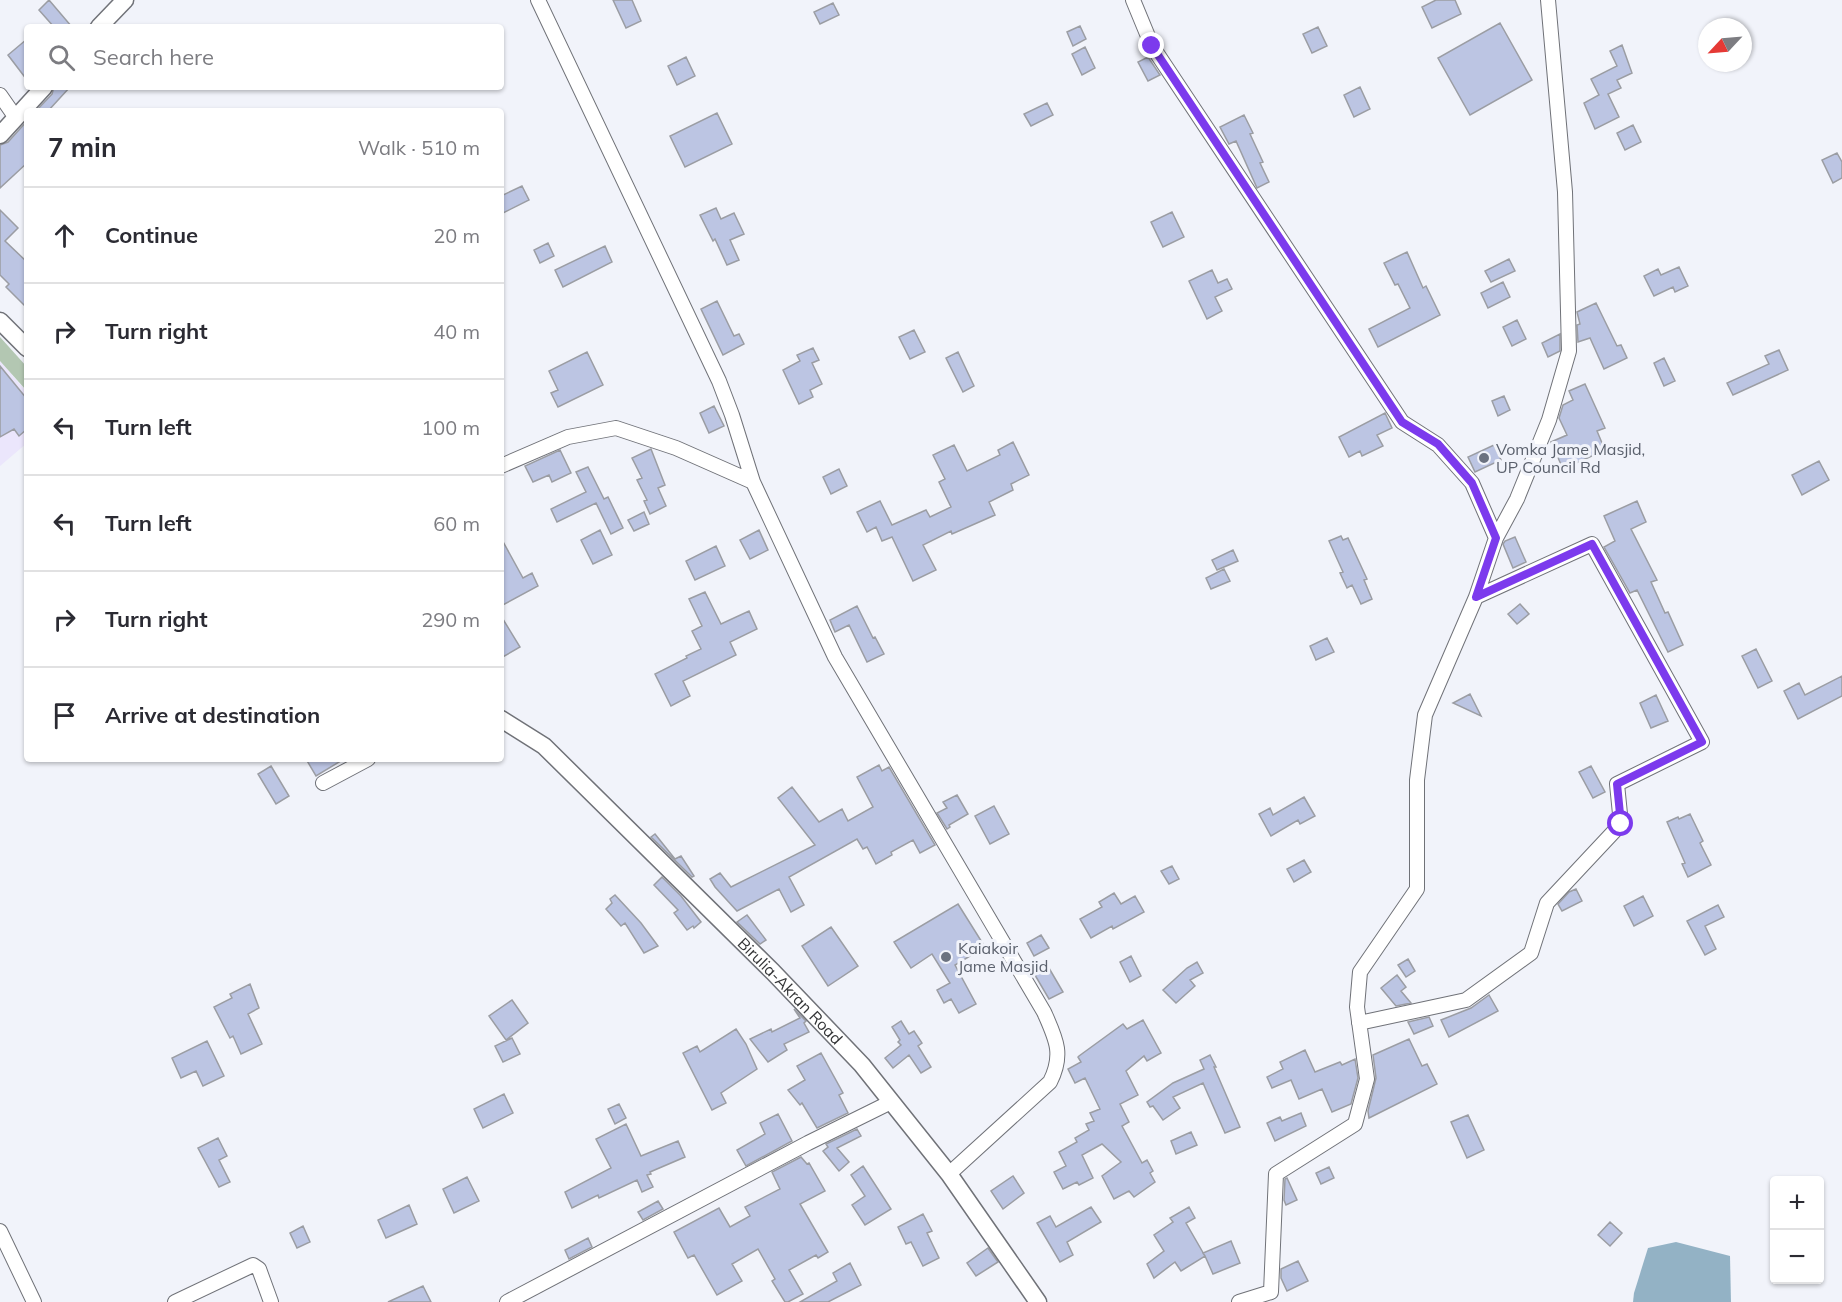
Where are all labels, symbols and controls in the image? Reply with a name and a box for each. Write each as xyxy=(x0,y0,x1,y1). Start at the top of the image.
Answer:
north arrow xyxy=(1698,18,1752,72)
search box xyxy=(24,24,504,90)
route end xyxy=(1138,32,1164,58)
icon: search xyxy=(45,41,78,74)
text: Search here xyxy=(93,43,214,71)
text: 7 min xyxy=(48,131,117,164)
text: Walk · 510 m xyxy=(358,135,480,160)
icon: ahead xyxy=(48,219,81,252)
text: Continue xyxy=(105,221,198,249)
text: 20 m xyxy=(433,223,480,248)
icon: right xyxy=(48,315,81,348)
text: Turn right xyxy=(105,317,208,345)
text: 40 m xyxy=(433,319,480,344)
icon: left xyxy=(48,411,81,444)
text: Turn left xyxy=(105,413,192,441)
text: 100 m xyxy=(421,415,480,440)
place label: Vomka Jame Masjid, UP Council Rd xyxy=(1496,439,1645,477)
marker: Vomka Jame Masjid, UP Council Rd xyxy=(1477,451,1491,465)
icon: left xyxy=(48,507,81,540)
text: Turn left xyxy=(105,509,192,537)
text: 60 m xyxy=(433,511,480,536)
icon: right xyxy=(48,603,81,636)
text: Turn right xyxy=(105,605,208,633)
text: 290 m xyxy=(421,607,480,632)
icon: arrive xyxy=(48,699,81,732)
text: Arrive at destination xyxy=(105,701,320,729)
route start xyxy=(1607,810,1633,836)
street label: Birulia-Akran Road xyxy=(734,933,847,1049)
place label: Kaiakoir Jame Masjid xyxy=(958,938,1048,976)
marker: Kaiakoir Jame Masjid xyxy=(939,950,953,964)
map controls xyxy=(1770,1176,1824,1284)
button: + xyxy=(1770,1176,1824,1230)
button: − xyxy=(1770,1230,1824,1284)

